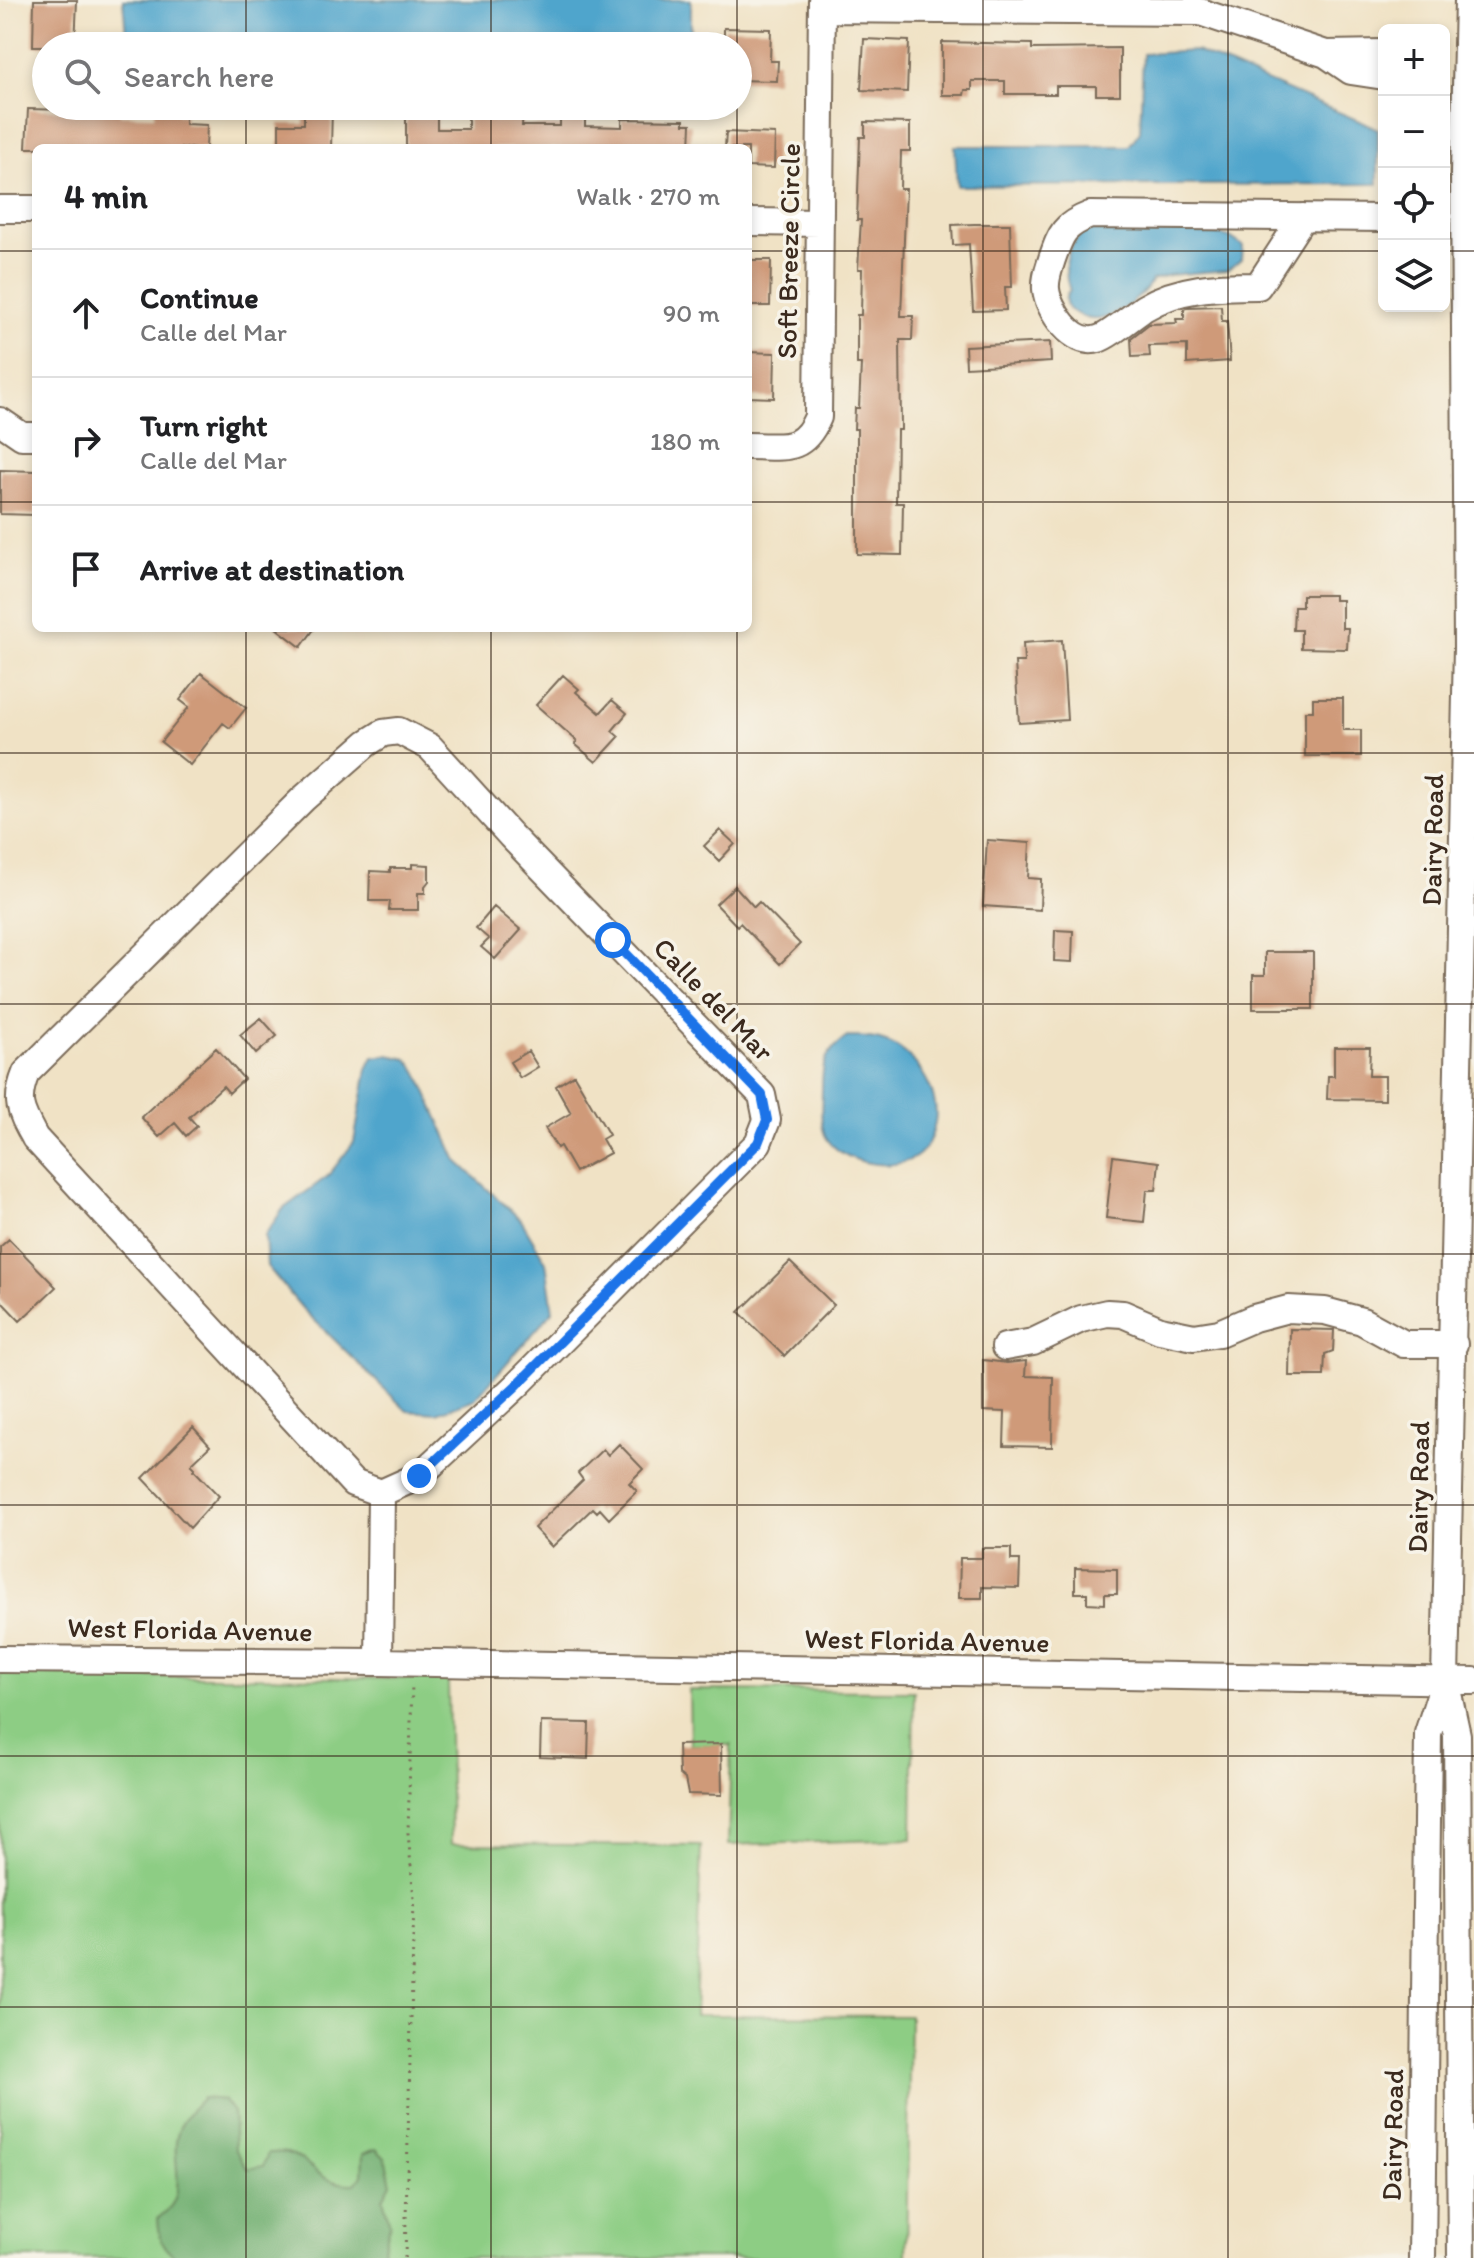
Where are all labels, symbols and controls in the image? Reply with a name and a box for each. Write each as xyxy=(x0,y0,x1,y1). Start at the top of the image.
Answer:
map controls xyxy=(1378,24,1450,312)
button: + xyxy=(1378,24,1450,96)
search box xyxy=(32,32,752,120)
icon: search xyxy=(60,54,104,98)
text: Search here xyxy=(124,58,274,95)
button: − xyxy=(1378,96,1450,168)
street label: Soft Breeze Circle xyxy=(769,143,807,359)
button: locate xyxy=(1378,168,1450,240)
text: 4 min xyxy=(64,176,148,217)
text: Walk · 270 m xyxy=(576,180,720,212)
button: layers xyxy=(1378,240,1450,312)
text: Continue xyxy=(140,279,259,316)
icon: ahead xyxy=(64,291,108,335)
text: 90 m xyxy=(663,297,720,329)
text: Calle del Mar xyxy=(140,316,287,348)
text: Turn right xyxy=(140,407,268,444)
icon: right xyxy=(64,419,108,463)
text: 180 m xyxy=(650,425,720,457)
text: Calle del Mar xyxy=(140,444,287,476)
icon: arrive xyxy=(64,547,108,591)
text: Arrive at destination xyxy=(140,551,404,588)
street label: Dairy Road xyxy=(1414,774,1450,906)
route start xyxy=(595,922,631,958)
street label: Calle del Mar xyxy=(647,930,781,1068)
street label: Dairy Road xyxy=(1400,1421,1436,1553)
route end xyxy=(401,1458,437,1494)
street label: West Florida Avenue xyxy=(67,1610,313,1648)
street label: West Florida Avenue xyxy=(804,1621,1050,1659)
street label: Dairy Road xyxy=(1374,2069,1410,2201)

